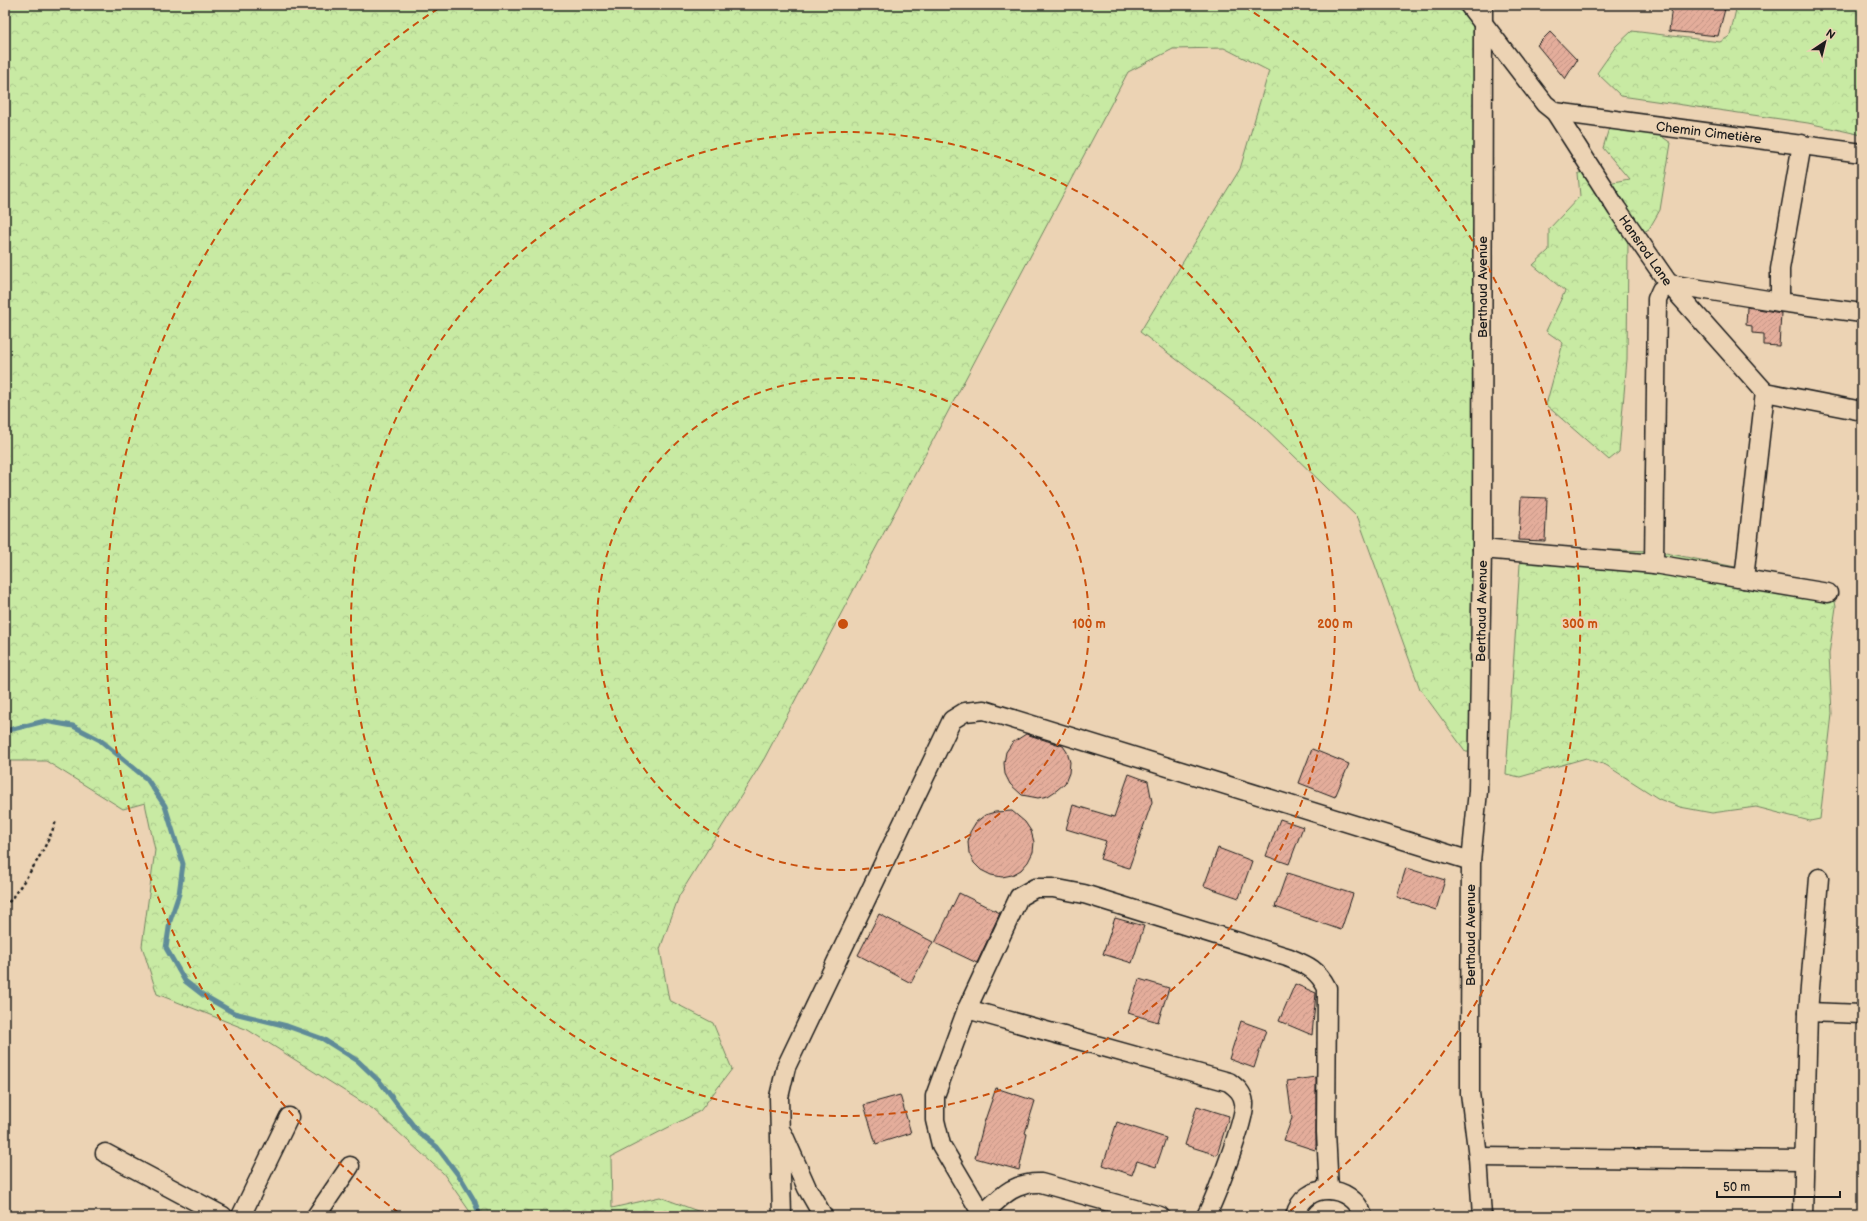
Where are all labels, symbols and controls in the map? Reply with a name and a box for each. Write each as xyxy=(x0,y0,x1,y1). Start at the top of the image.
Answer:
north arrow xyxy=(1805,22,1845,62)
text: N xyxy=(1823,27,1838,42)
street label: Chemin Cimetière xyxy=(1655,119,1763,147)
street label: Hansrod Lane xyxy=(1615,212,1676,289)
street label: Berthaud Avenue xyxy=(1475,236,1491,338)
street label: Berthaud Avenue xyxy=(1473,560,1491,662)
centre of rings xyxy=(836,617,850,631)
text: 100 m xyxy=(1072,617,1106,632)
text: 200 m xyxy=(1317,617,1353,632)
text: 300 m xyxy=(1562,617,1598,632)
street label: Berthaud Avenue xyxy=(1463,884,1479,986)
scale bar xyxy=(1717,1173,1840,1199)
text: 50 m xyxy=(1723,1180,1750,1195)

